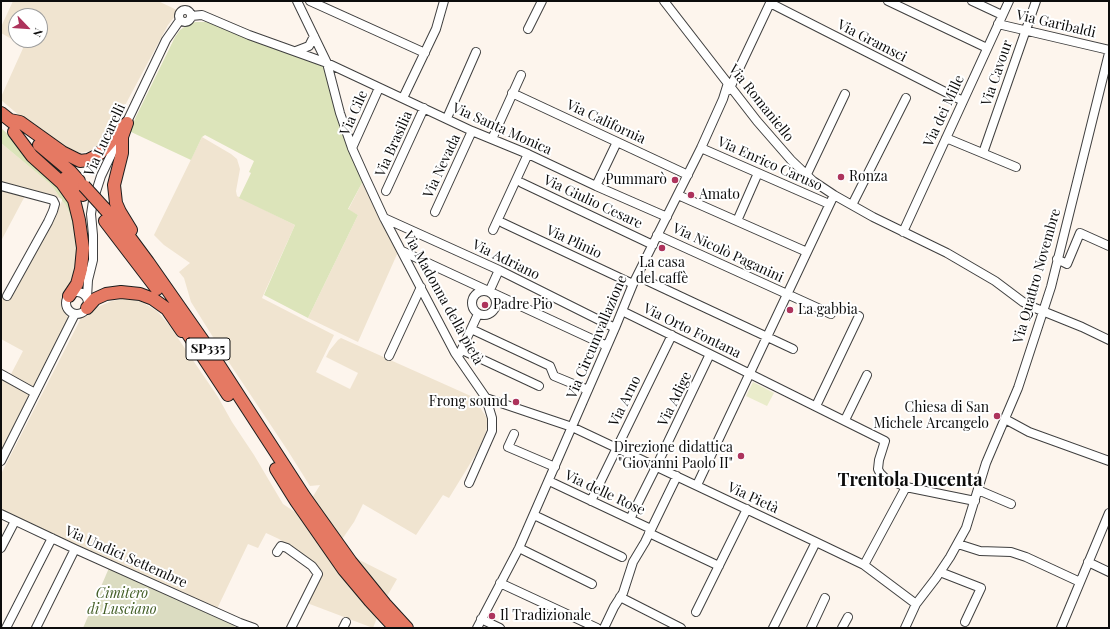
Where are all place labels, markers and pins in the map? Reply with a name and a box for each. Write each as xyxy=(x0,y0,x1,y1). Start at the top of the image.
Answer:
place label: Ronza xyxy=(849,169,888,185)
place label: Pummarò xyxy=(605,172,667,188)
marker: Ronza xyxy=(836,172,846,182)
marker: Pummarò xyxy=(670,175,680,185)
place label: Amato xyxy=(699,187,740,203)
marker: Amato xyxy=(686,190,696,200)
marker: La casa del caffè xyxy=(657,243,667,253)
place label: La casa del caffè xyxy=(636,255,688,288)
place label: Padre Pio xyxy=(493,297,553,313)
marker: Padre Pio xyxy=(480,300,490,310)
place label: La gabbia xyxy=(798,302,858,318)
marker: La gabbia xyxy=(785,305,795,315)
place label: Frong sound xyxy=(429,394,508,410)
marker: Frong sound xyxy=(511,397,521,407)
place label: Chiesa di San Michele Arcangelo xyxy=(874,400,989,432)
marker: Chiesa di San Michele Arcangelo xyxy=(992,411,1002,421)
place label: Direzione didattica "Giovanni Paolo II" xyxy=(614,440,733,472)
marker: Direzione didattica "Giovanni Paolo II" xyxy=(736,451,746,461)
place label: Il Tradizionale xyxy=(500,608,591,624)
marker: Il Tradizionale xyxy=(487,611,497,621)

